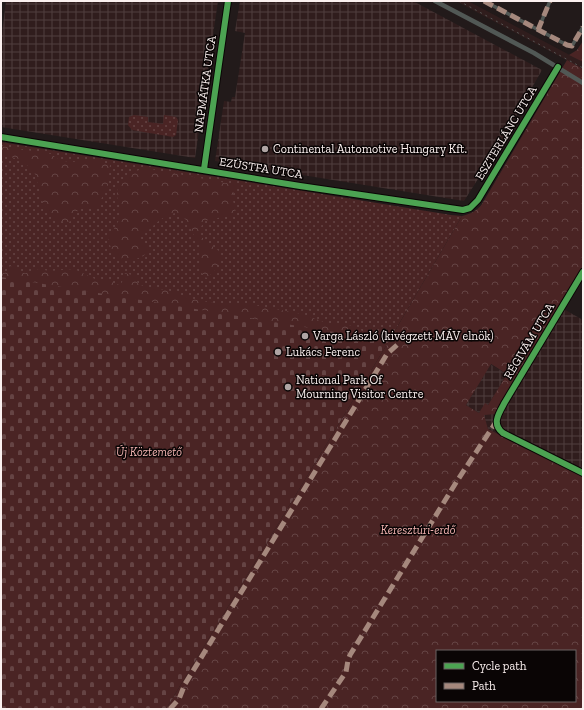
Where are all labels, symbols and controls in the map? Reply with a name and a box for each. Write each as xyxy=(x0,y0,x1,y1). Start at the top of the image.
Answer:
street label: NAPMÁTKA UTCA xyxy=(190,34,219,133)
street label: ESZTERLÁNC UTCA xyxy=(472,83,540,183)
place label: Continental Automotive Hungary Kft. xyxy=(273,142,467,156)
marker: Continental Automotive Hungary Kft. xyxy=(260,144,270,154)
street label: EZÜSTFA UTCA xyxy=(218,155,304,182)
street label: RÉGIVÁM UTCA xyxy=(500,300,557,382)
place label: Varga László (kivégzett MÁV elnök) xyxy=(312,328,494,343)
marker: Varga László (kivégzett MÁV elnök) xyxy=(300,331,310,341)
place label: Lukács Ferenc xyxy=(286,345,360,359)
marker: Lukács Ferenc xyxy=(273,347,283,357)
place label: National Park Of Mourning Visitor Centre xyxy=(296,373,424,401)
marker: National Park Of Mourning Visitor Centre xyxy=(283,382,293,392)
park label: Új Köztemető xyxy=(116,444,182,459)
park label: Keresztúri-erdő xyxy=(381,523,456,537)
legend xyxy=(436,650,576,702)
text: Cycle path xyxy=(472,659,527,673)
text: Path xyxy=(472,679,496,693)

